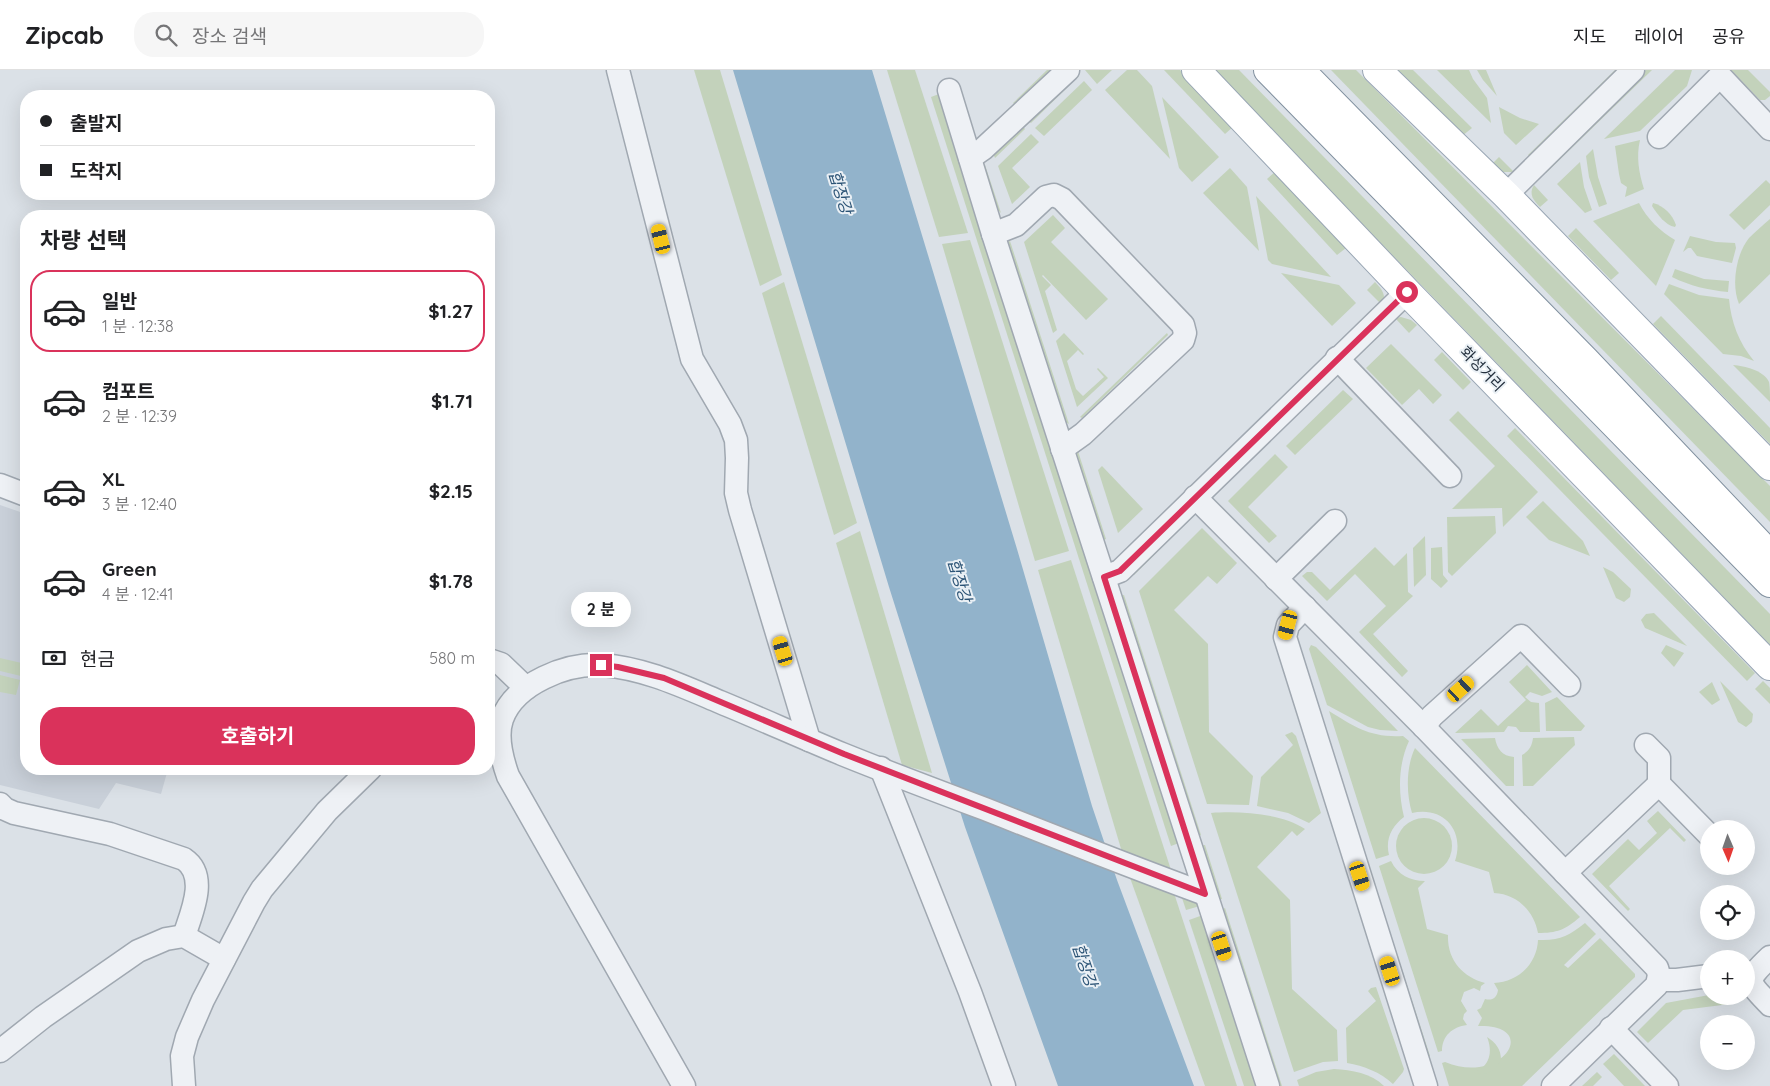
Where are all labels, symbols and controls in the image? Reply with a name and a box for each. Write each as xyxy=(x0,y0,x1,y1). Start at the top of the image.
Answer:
search box xyxy=(134,12,484,57)
text: Zipcab xyxy=(25,20,104,50)
icon: search xyxy=(152,21,180,49)
text: 장소 검색 xyxy=(192,24,267,48)
text: 지도 xyxy=(1573,25,1606,48)
text: 레이어 xyxy=(1634,25,1684,48)
text: 공유 xyxy=(1712,25,1745,48)
text: 출발지 xyxy=(70,111,122,135)
text: 도착지 xyxy=(70,159,122,183)
water label: 합장강 xyxy=(825,168,858,218)
car xyxy=(650,223,671,255)
text: 차량 선택 xyxy=(40,226,127,254)
route start xyxy=(1396,281,1418,303)
icon: car xyxy=(42,289,87,334)
text: 일반 xyxy=(102,289,137,313)
text: $1.27 xyxy=(428,299,473,323)
text: 1 분 · 12:38 xyxy=(102,316,174,336)
street label: 화성거리 xyxy=(1456,342,1508,395)
icon: car xyxy=(42,379,87,424)
text: 컴포트 xyxy=(102,379,154,403)
text: $1.71 xyxy=(431,389,473,413)
text: 2 분 · 12:39 xyxy=(102,406,177,426)
text: XL xyxy=(102,467,125,491)
icon: car xyxy=(42,469,87,514)
text: $2.15 xyxy=(429,479,473,503)
text: 3 분 · 12:40 xyxy=(102,494,177,514)
water label: 합장강 xyxy=(944,556,977,606)
text: Green xyxy=(102,557,157,581)
icon: car xyxy=(42,559,87,604)
text: $1.78 xyxy=(429,569,473,593)
text: 4 분 · 12:41 xyxy=(102,584,173,604)
callout: 2 분 xyxy=(571,592,631,628)
text: 2 분 xyxy=(587,599,615,619)
car xyxy=(1276,609,1299,641)
car xyxy=(771,634,794,668)
icon: cash xyxy=(40,644,68,672)
text: 현금 xyxy=(80,647,115,671)
text: 580 m xyxy=(429,648,475,668)
route end xyxy=(590,654,612,676)
car xyxy=(1444,673,1477,705)
button: 호출하기 xyxy=(40,707,475,765)
north arrow xyxy=(1700,820,1755,875)
map controls xyxy=(1700,820,1755,1070)
car xyxy=(1348,859,1371,893)
button: locate xyxy=(1700,885,1755,940)
car xyxy=(1210,929,1233,963)
water label: 합장강 xyxy=(1068,941,1102,991)
button: + xyxy=(1700,950,1755,1005)
car xyxy=(1378,954,1401,988)
button: − xyxy=(1700,1015,1755,1070)

